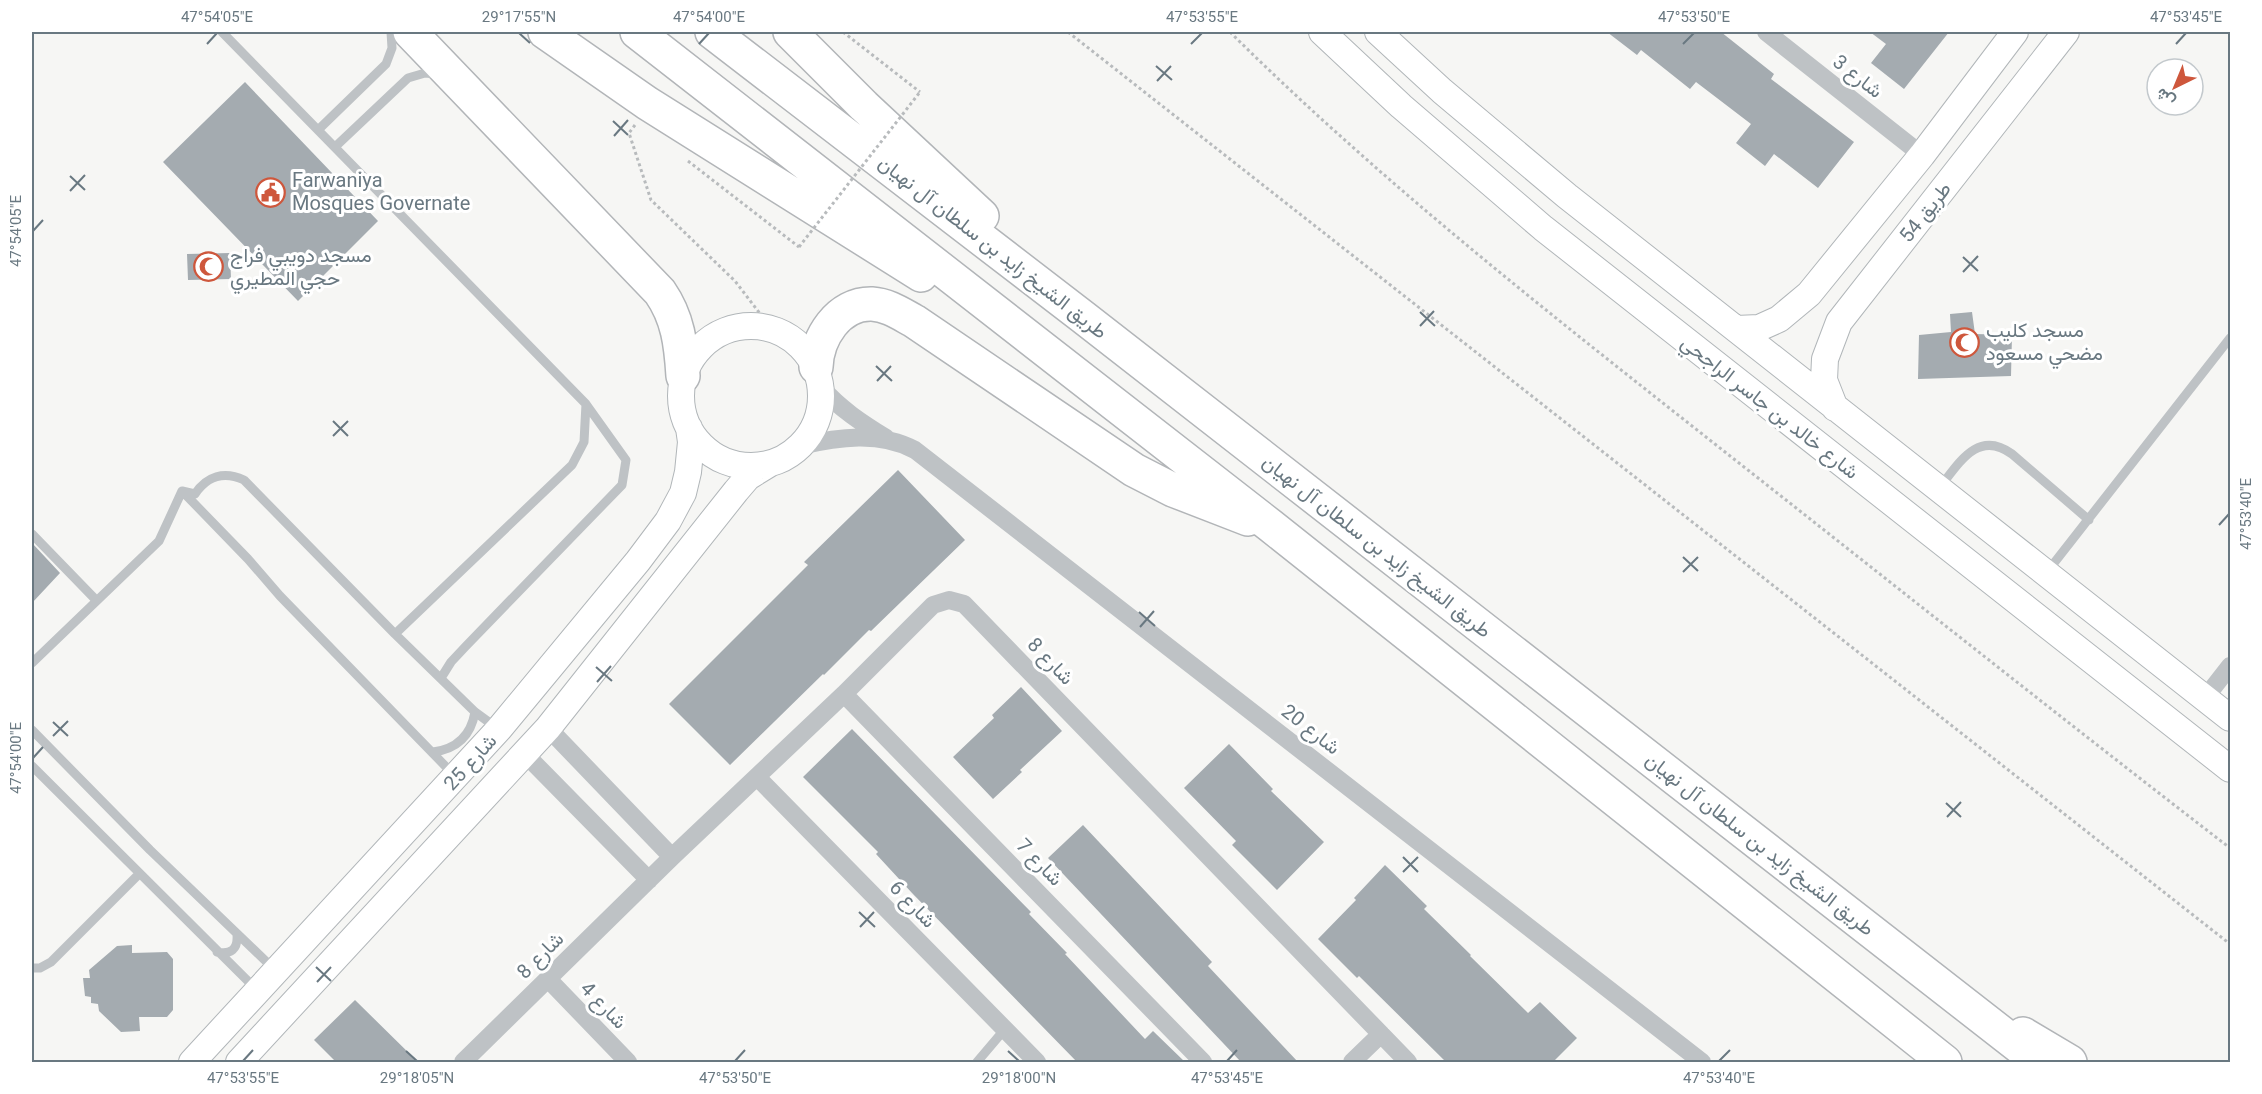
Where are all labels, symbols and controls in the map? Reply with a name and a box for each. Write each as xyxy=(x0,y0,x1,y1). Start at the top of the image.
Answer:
text: 47°54'05"E xyxy=(181,8,254,26)
text: 29°17'55"N xyxy=(482,8,556,26)
text: 47°54'00"E xyxy=(673,8,746,26)
text: 47°53'55"E xyxy=(1166,8,1239,26)
text: 47°53'50"E xyxy=(1658,8,1731,26)
text: 47°53'45"E xyxy=(2150,8,2223,26)
street label: شارع 3 xyxy=(1827,49,1888,104)
north arrow xyxy=(2145,57,2205,117)
text: ش xyxy=(2152,84,2179,111)
street label: طريق الشيخ زايد بن سلطان آل نهيان xyxy=(873,150,1112,345)
place label: Farwaniya Mosques Governate xyxy=(292,168,470,215)
public building icon: Farwaniya Mosques Governate xyxy=(255,176,287,208)
street label: طريق 54 xyxy=(1894,177,1957,248)
text: 47°54'05"E xyxy=(7,194,25,267)
place label: مسجد دويبي فراج حجي المطيري xyxy=(230,243,372,295)
mosque icon: مسجد دويبي فراج حجي المطيري xyxy=(193,250,225,282)
place label: مسجد كليب مضحي مسعود xyxy=(1986,318,2103,370)
mosque icon: مسجد كليب مضحي مسعود xyxy=(1949,326,1981,358)
street label: شارع خالد بن جاسر الراجحي xyxy=(1673,330,1864,488)
street label: طريق الشيخ زايد بن سلطان آل نهيان xyxy=(1257,449,1496,644)
text: 47°53'40"E xyxy=(2237,477,2255,550)
street label: شارع 8 xyxy=(1021,632,1079,691)
street label: شارع 20 xyxy=(1276,699,1345,761)
text: 47°54'00"E xyxy=(7,721,25,794)
street label: شارع 25 xyxy=(438,729,503,797)
street label: طريق الشيخ زايد بن سلطان آل نهيان xyxy=(1640,747,1879,942)
street label: شارع 7 xyxy=(1010,833,1068,892)
street label: شارع 6 xyxy=(883,875,941,934)
street label: شارع 8 xyxy=(512,927,570,985)
street label: شارع 4 xyxy=(574,976,632,1035)
text: 47°53'55"E xyxy=(207,1069,280,1087)
text: 29°18'05"N xyxy=(380,1069,454,1087)
text: 47°53'50"E xyxy=(699,1069,772,1087)
text: 29°18'00"N xyxy=(982,1069,1056,1087)
text: 47°53'45"E xyxy=(1191,1069,1264,1087)
text: 47°53'40"E xyxy=(1683,1069,1756,1087)

